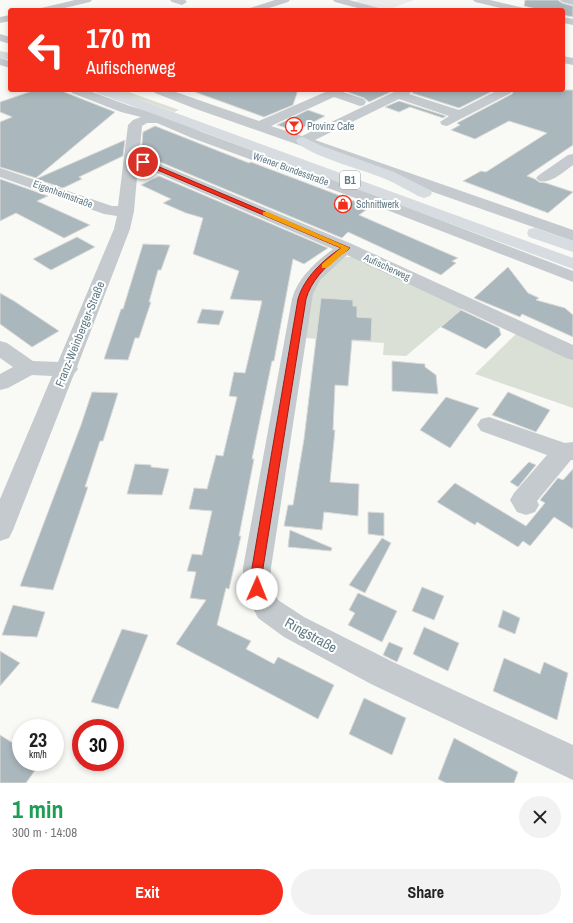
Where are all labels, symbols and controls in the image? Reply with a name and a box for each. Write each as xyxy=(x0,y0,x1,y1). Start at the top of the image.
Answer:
text: 170 m xyxy=(86,19,151,57)
icon: left xyxy=(20,24,72,76)
text: Aufischerweg xyxy=(86,55,175,80)
bar icon: Provinz Cafe xyxy=(284,116,304,136)
place label: Provinz Cafe xyxy=(307,120,355,133)
pin xyxy=(126,145,160,179)
street label: Wiener Bundesstraße xyxy=(251,149,331,189)
icon: arrive xyxy=(132,151,154,173)
road number: B1 xyxy=(340,171,360,189)
street label: Eigenheimstraße xyxy=(31,177,95,211)
shop icon: Schnittwerk xyxy=(333,194,353,214)
place label: Schnittwerk xyxy=(356,198,400,211)
street label: Aufischerweg xyxy=(361,250,413,284)
street label: Franz-Weinberger-Straße xyxy=(52,279,108,389)
position arrow xyxy=(236,568,278,610)
street label: Ringstraße xyxy=(282,613,340,657)
speed limit sign: 30 xyxy=(72,719,124,771)
text: 23 xyxy=(29,726,47,753)
text: km/h xyxy=(29,748,47,761)
text: 1 min xyxy=(12,793,63,825)
button: close xyxy=(519,796,561,838)
text: 300 m · 14:08 xyxy=(12,824,77,841)
button: Exit xyxy=(12,869,283,915)
button: Share xyxy=(291,869,561,915)

